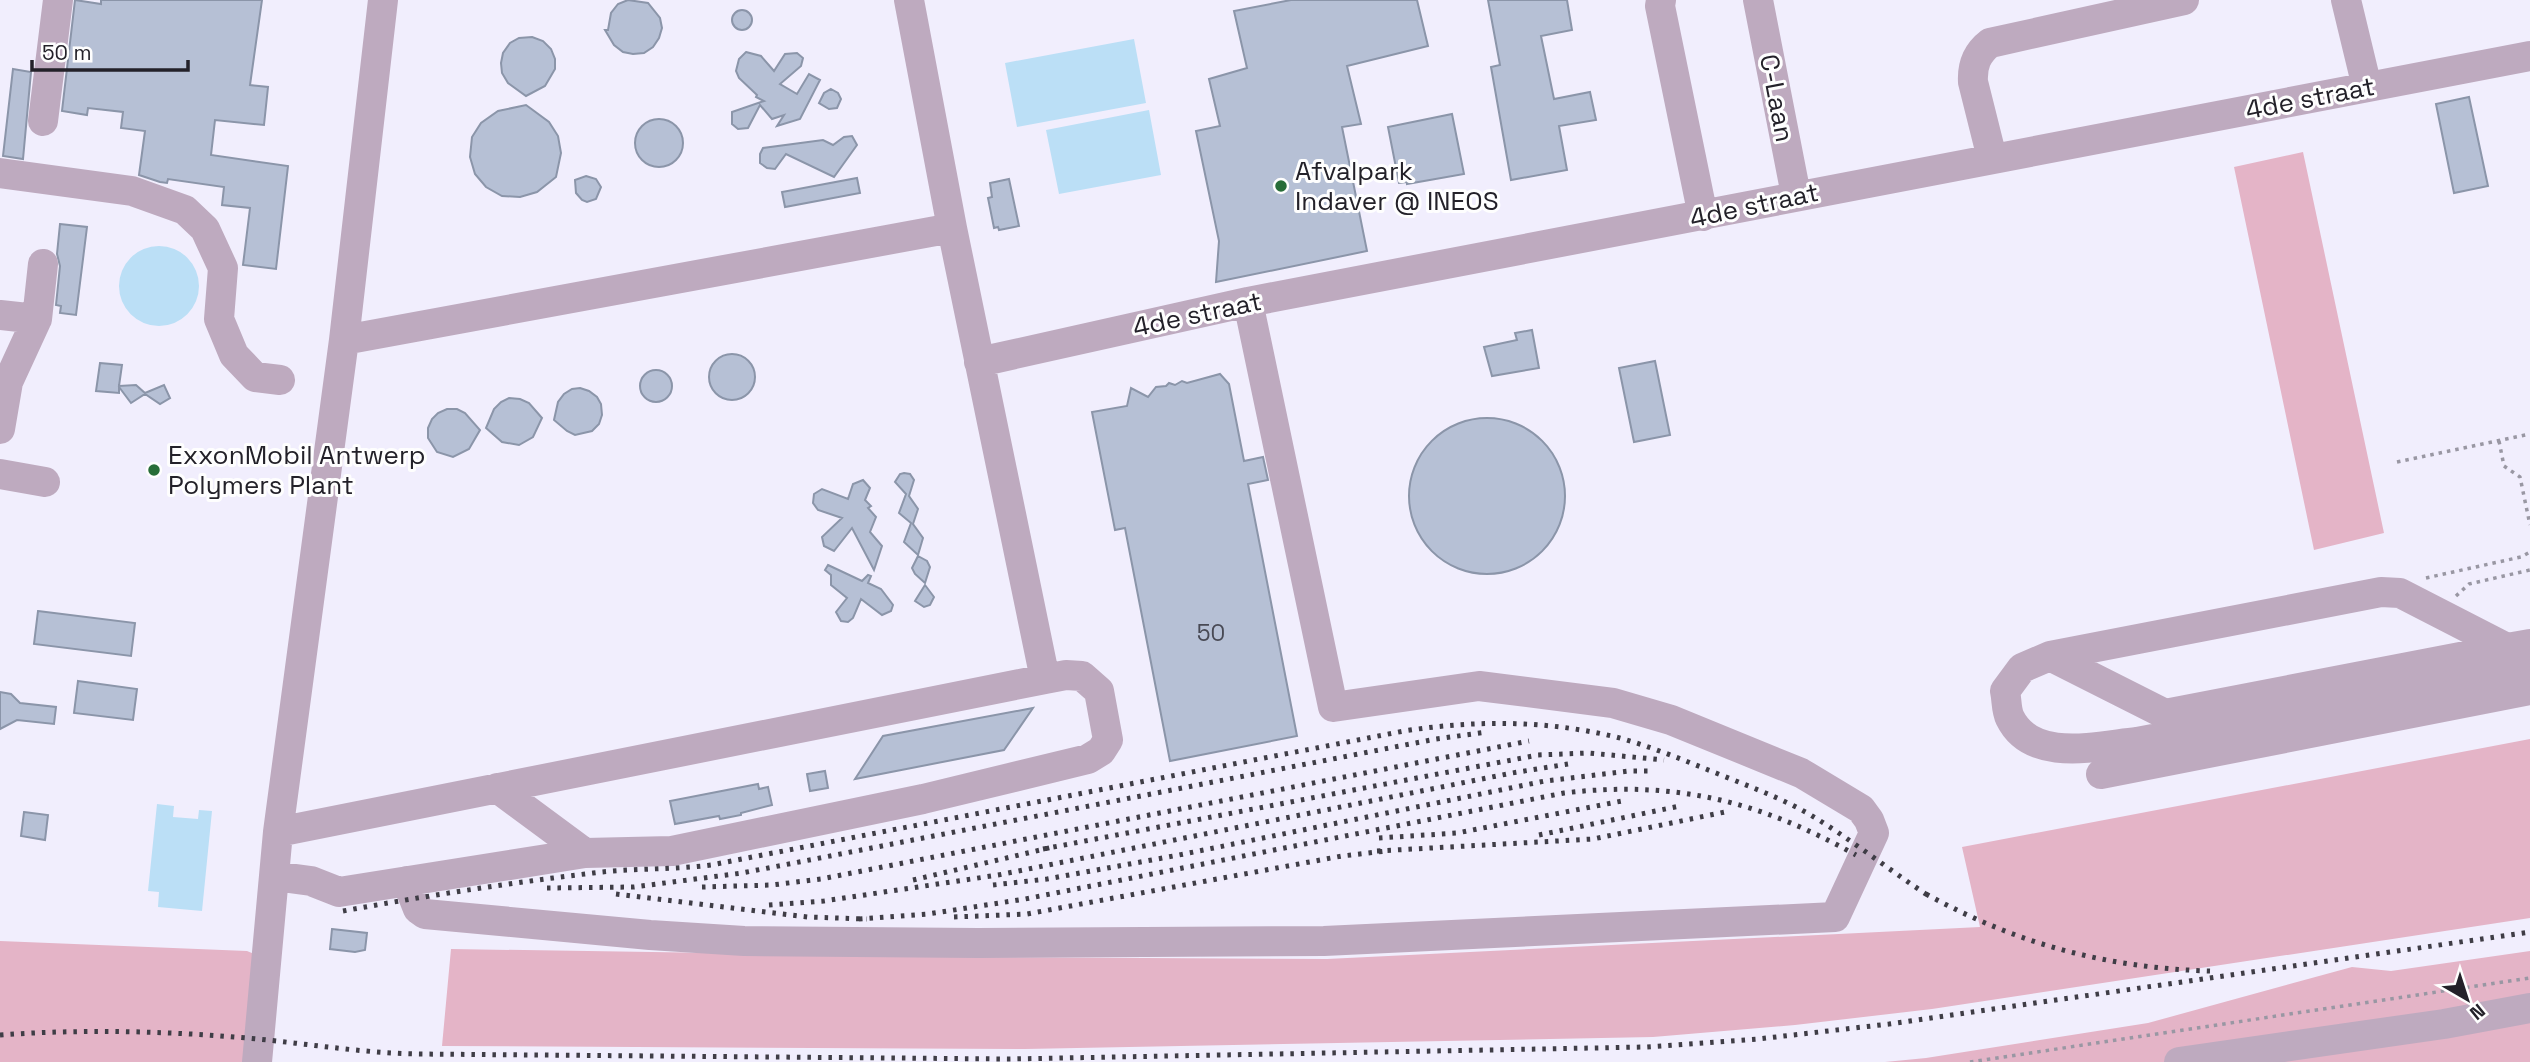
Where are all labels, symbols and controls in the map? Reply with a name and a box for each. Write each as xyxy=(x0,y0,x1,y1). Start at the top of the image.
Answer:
scale bar xyxy=(32,28,187,72)
text: 50 m xyxy=(42,39,92,66)
street label: C-Laan xyxy=(1752,51,1802,145)
street label: 4de straat xyxy=(2243,69,2377,127)
place label: Afvalpark Indaver @ INEOS xyxy=(1295,154,1499,218)
street label: 4de straat xyxy=(1686,175,1822,235)
marker: Afvalpark Indaver @ INEOS xyxy=(1273,178,1289,194)
street label: 4de straat xyxy=(1129,284,1265,344)
place label: ExxonMobil Antwerp Polymers Plant xyxy=(168,438,425,502)
marker: ExxonMobil Antwerp Polymers Plant xyxy=(146,462,162,478)
house number: 50 xyxy=(1197,618,1225,648)
north arrow xyxy=(2432,964,2502,1034)
text: N xyxy=(2465,998,2490,1026)

